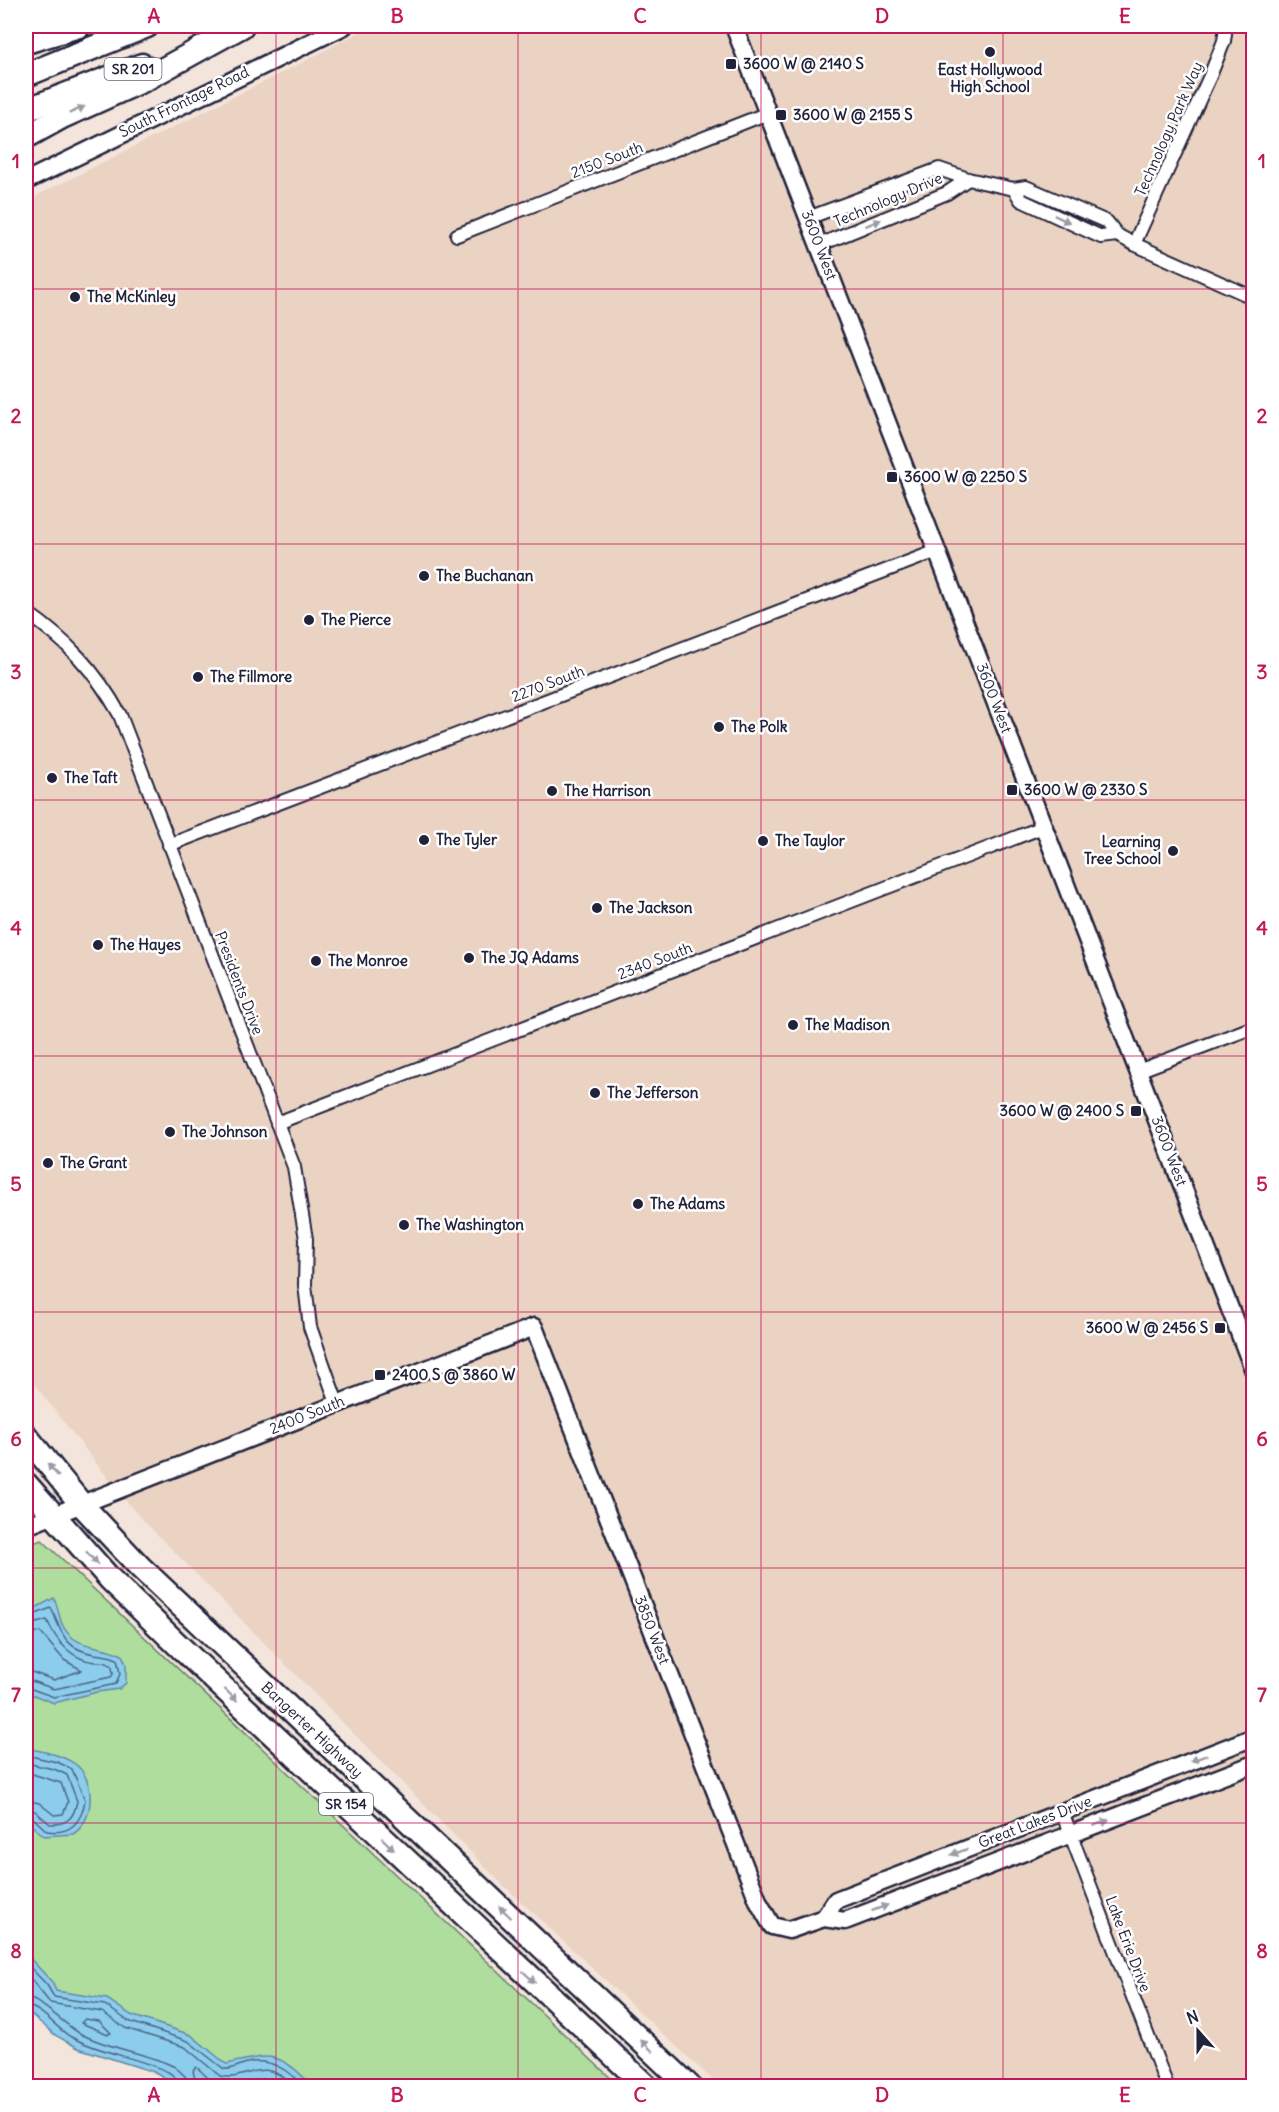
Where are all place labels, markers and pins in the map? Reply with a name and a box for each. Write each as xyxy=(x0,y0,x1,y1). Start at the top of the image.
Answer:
marker: East Hollywood High School xyxy=(983,45,997,59)
place label: 3600 W @ 2140 S xyxy=(743,54,864,74)
marker: 3600 W @ 2140 S xyxy=(724,57,738,71)
place label: East Hollywood High School xyxy=(938,60,1042,97)
place label: 3600 W @ 2155 S xyxy=(793,105,913,125)
marker: 3600 W @ 2155 S xyxy=(774,108,788,122)
place label: The McKinley xyxy=(87,287,176,307)
marker: The McKinley xyxy=(68,290,82,304)
place label: 3600 W @ 2250 S xyxy=(904,467,1027,487)
marker: 3600 W @ 2250 S xyxy=(885,470,899,484)
place label: The Buchanan xyxy=(436,566,534,585)
marker: The Buchanan xyxy=(417,569,431,583)
place label: The Pierce xyxy=(321,610,391,629)
marker: The Pierce xyxy=(302,613,316,627)
place label: The Fillmore xyxy=(210,667,292,686)
marker: The Fillmore xyxy=(191,670,205,684)
place label: The Polk xyxy=(731,717,788,736)
marker: The Polk xyxy=(712,720,726,734)
place label: The Taft xyxy=(64,768,118,787)
marker: The Taft xyxy=(45,771,59,785)
place label: 3600 W @ 2330 S xyxy=(1024,780,1147,800)
place label: The Harrison xyxy=(564,781,651,800)
marker: 3600 W @ 2330 S xyxy=(1005,783,1019,797)
marker: The Harrison xyxy=(545,784,559,798)
place label: The Tyler xyxy=(436,830,498,850)
place label: The Taylor xyxy=(775,831,846,851)
place label: Learning Tree School xyxy=(1084,832,1161,868)
marker: The Tyler xyxy=(417,833,431,847)
marker: The Taylor xyxy=(756,834,770,848)
marker: Learning Tree School xyxy=(1166,844,1180,858)
place label: The Jackson xyxy=(609,898,693,917)
marker: The Jackson xyxy=(590,901,604,915)
place label: The Hayes xyxy=(110,935,181,955)
marker: The Hayes xyxy=(91,938,105,952)
place label: The JQ Adams xyxy=(481,948,579,967)
place label: The Monroe xyxy=(328,951,408,970)
marker: The JQ Adams xyxy=(462,951,476,965)
marker: The Monroe xyxy=(309,954,323,968)
place label: The Madison xyxy=(805,1015,890,1034)
marker: The Madison xyxy=(786,1018,800,1032)
place label: The Jefferson xyxy=(607,1083,699,1102)
marker: The Jefferson xyxy=(588,1086,602,1100)
place label: 3600 W @ 2400 S xyxy=(999,1101,1124,1121)
marker: 3600 W @ 2400 S xyxy=(1129,1104,1143,1118)
place label: The Johnson xyxy=(182,1122,268,1141)
marker: The Johnson xyxy=(163,1125,177,1139)
place label: The Grant xyxy=(60,1153,128,1172)
marker: The Grant xyxy=(41,1156,55,1170)
place label: The Adams xyxy=(650,1194,725,1213)
marker: The Adams xyxy=(631,1197,645,1211)
place label: The Washington xyxy=(416,1215,524,1235)
marker: The Washington xyxy=(397,1218,411,1232)
place label: 3600 W @ 2456 S xyxy=(1086,1318,1208,1338)
marker: 3600 W @ 2456 S xyxy=(1213,1321,1227,1335)
place label: 2400 S @ 3860 W xyxy=(392,1365,516,1385)
marker: 2400 S @ 3860 W xyxy=(373,1368,387,1382)

